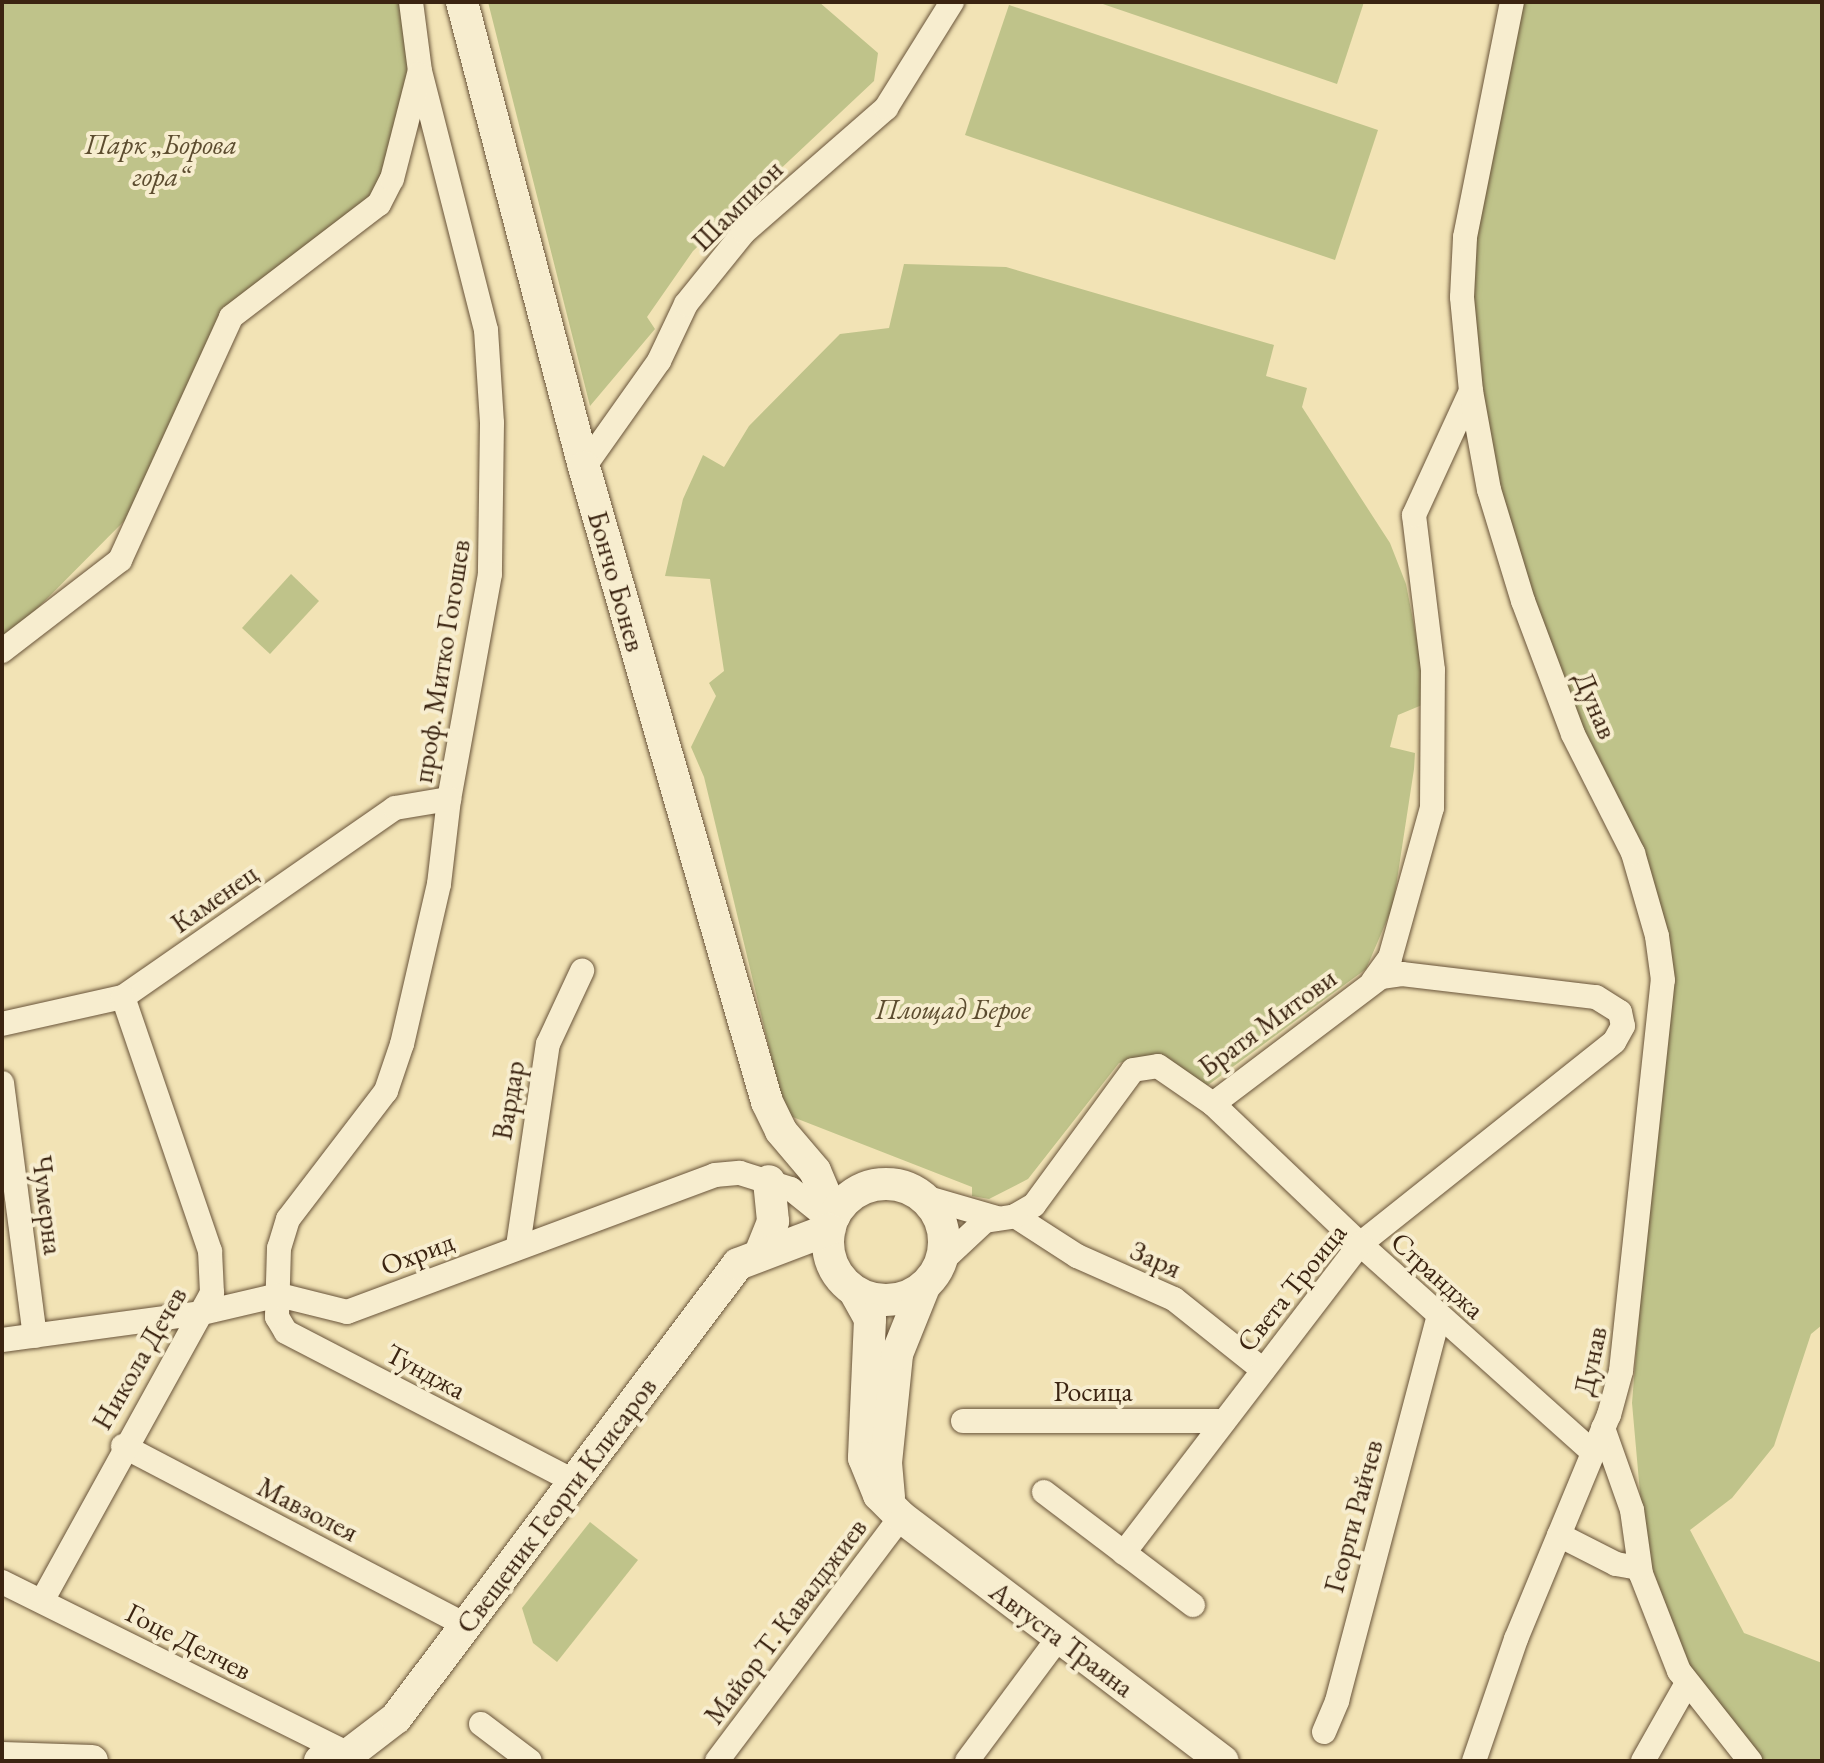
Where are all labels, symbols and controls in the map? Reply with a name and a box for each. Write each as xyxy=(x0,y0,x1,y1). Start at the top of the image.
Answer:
park label: Парк „Борова гора“ xyxy=(85,127,237,193)
street label: Шампион xyxy=(684,152,790,258)
street label: Бончо Бонев xyxy=(581,507,653,655)
street label: проф. Митко Гогошев xyxy=(405,537,477,785)
street label: Дунав xyxy=(1567,666,1625,744)
street label: Каменец xyxy=(164,856,264,940)
street label: Братя Митови xyxy=(1191,961,1343,1083)
park label: Площад Берое xyxy=(875,992,1031,1026)
street label: Вардар xyxy=(485,1058,531,1142)
street label: Чумерна xyxy=(25,1153,71,1257)
street label: Света Троица xyxy=(1229,1216,1353,1358)
street label: Охрид xyxy=(376,1224,458,1282)
street label: Странджа xyxy=(1384,1224,1492,1326)
street label: Заря xyxy=(1125,1233,1187,1285)
street label: Никола Дечев xyxy=(85,1280,193,1436)
street label: Дунав xyxy=(1566,1323,1614,1399)
street label: Тунджа xyxy=(380,1336,472,1406)
street label: Свещеник Георги Клисаров xyxy=(449,1370,663,1640)
street label: Росица xyxy=(1053,1374,1133,1408)
street label: Георги Райчев xyxy=(1317,1436,1389,1596)
street label: Мавзолея xyxy=(252,1469,364,1549)
street label: Майор Т. Кавалджиев xyxy=(697,1511,873,1731)
street label: Августа Траяна xyxy=(983,1574,1141,1704)
street label: Гоце Делчев xyxy=(121,1595,257,1687)

